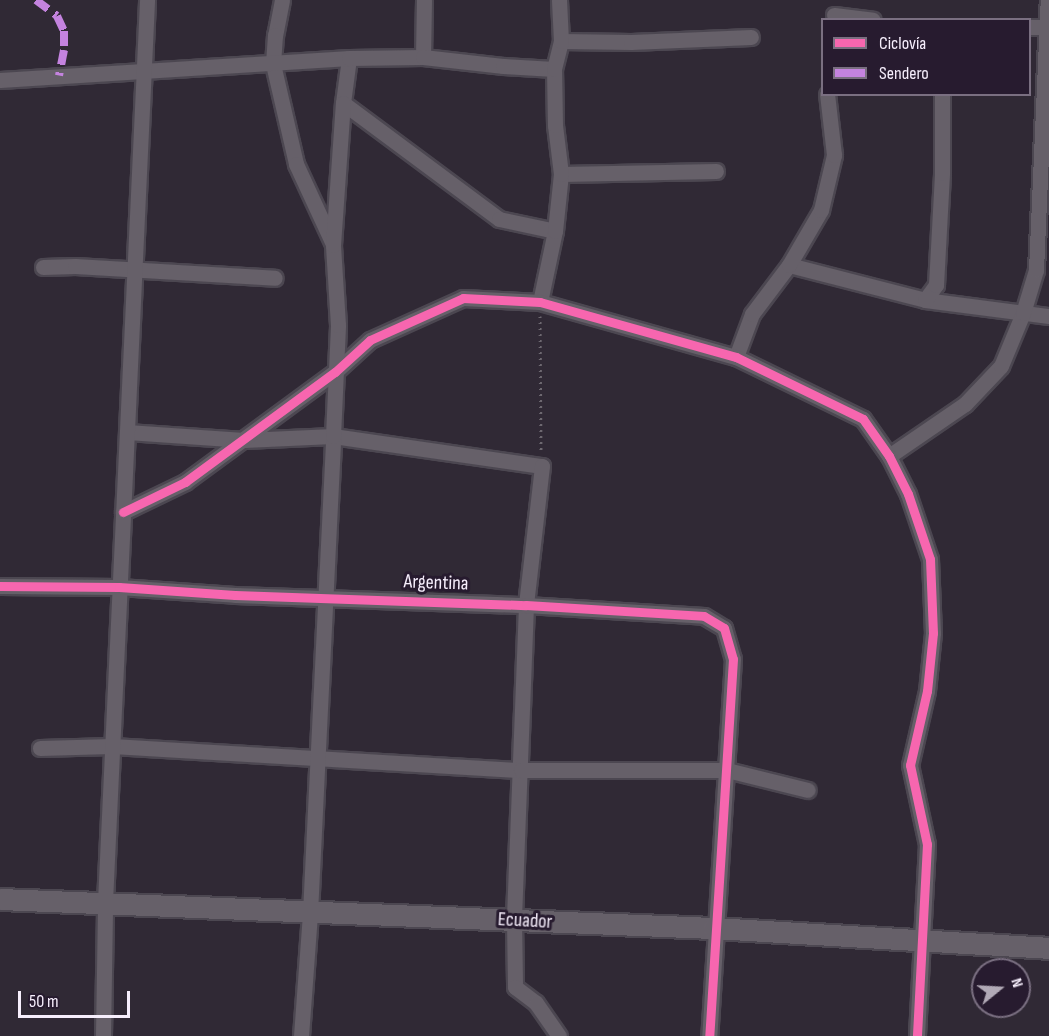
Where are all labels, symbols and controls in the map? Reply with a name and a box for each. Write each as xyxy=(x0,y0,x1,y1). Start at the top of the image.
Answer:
legend xyxy=(821,18,1031,96)
text: Ciclovía xyxy=(879,33,926,54)
text: Sendero xyxy=(879,63,929,84)
street label: Argentina xyxy=(403,570,469,596)
street label: Ecuador xyxy=(497,908,553,934)
north arrow xyxy=(971,958,1031,1018)
text: N xyxy=(1006,976,1027,990)
scale bar xyxy=(21,979,134,1017)
text: 50 m xyxy=(29,991,59,1012)

